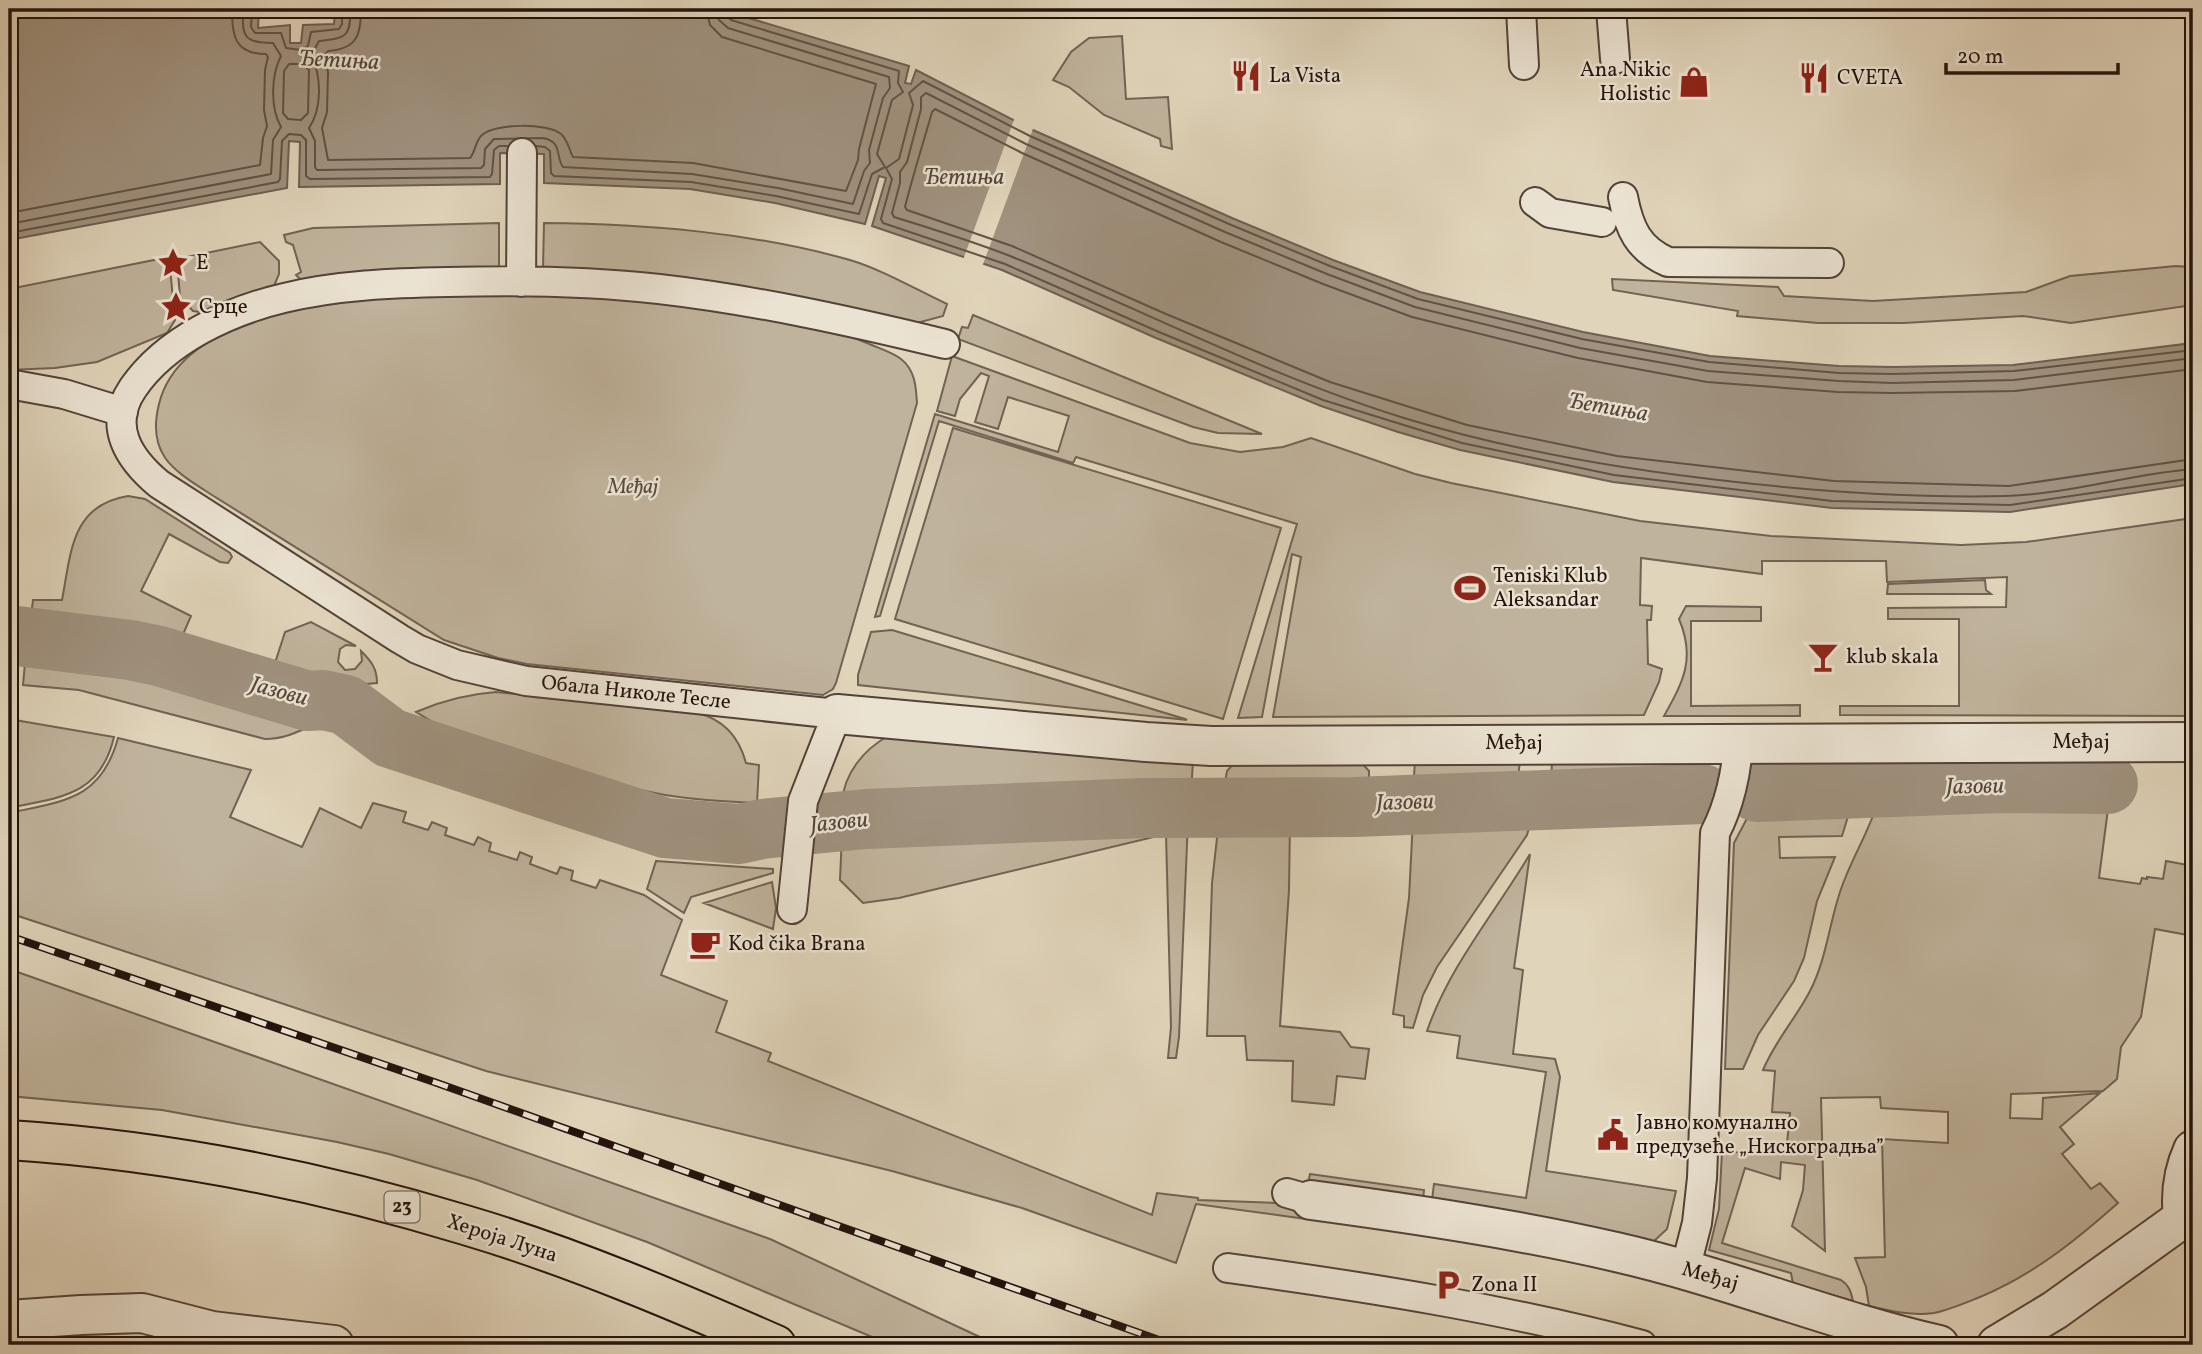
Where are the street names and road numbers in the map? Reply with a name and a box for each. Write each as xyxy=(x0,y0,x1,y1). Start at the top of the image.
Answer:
street label: Обала Николе Тесле xyxy=(540,669,732,717)
street label: Међај xyxy=(2052,728,2110,757)
street label: Међај xyxy=(1485,729,1543,758)
road number: 23 xyxy=(384,1191,420,1222)
street label: Хероја Луна xyxy=(443,1207,561,1271)
street label: Међај xyxy=(1678,1255,1742,1299)

